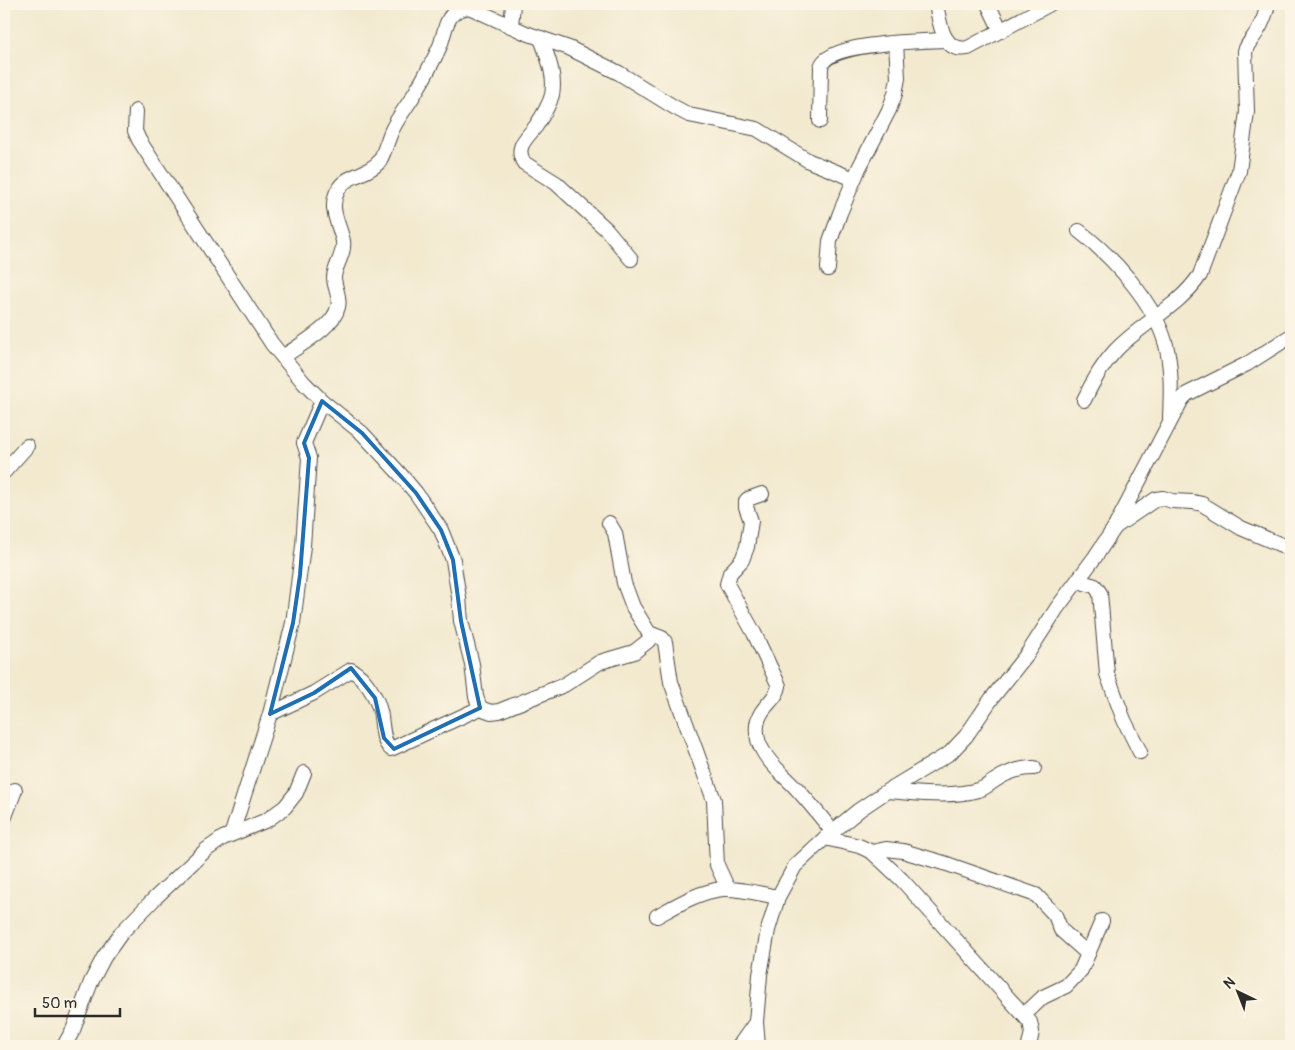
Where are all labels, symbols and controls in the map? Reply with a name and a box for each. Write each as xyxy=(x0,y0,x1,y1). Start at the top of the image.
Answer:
north arrow xyxy=(1212,968,1262,1018)
text: N xyxy=(1220,973,1239,992)
scale bar xyxy=(35,985,120,1017)
text: 50 m xyxy=(42,994,77,1013)

